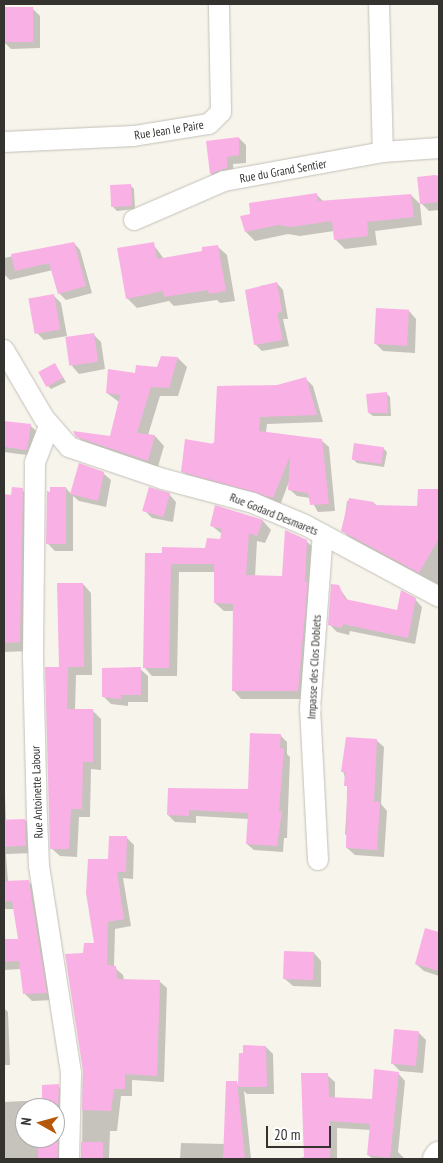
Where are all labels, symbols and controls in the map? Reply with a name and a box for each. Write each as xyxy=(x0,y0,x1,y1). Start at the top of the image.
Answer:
street label: Rue Jean le Paire xyxy=(133,117,205,143)
street label: Rue du Grand Sentier xyxy=(238,156,328,186)
street label: Rue Godard Desmarets xyxy=(228,490,320,538)
street label: Impasse des Clos Doblets xyxy=(304,614,324,720)
street label: Rue Antoinette Labour xyxy=(28,745,46,839)
north arrow xyxy=(15,1098,65,1148)
text: N xyxy=(17,1116,35,1126)
scale bar xyxy=(268,1116,333,1148)
text: 20 m xyxy=(274,1125,300,1144)

